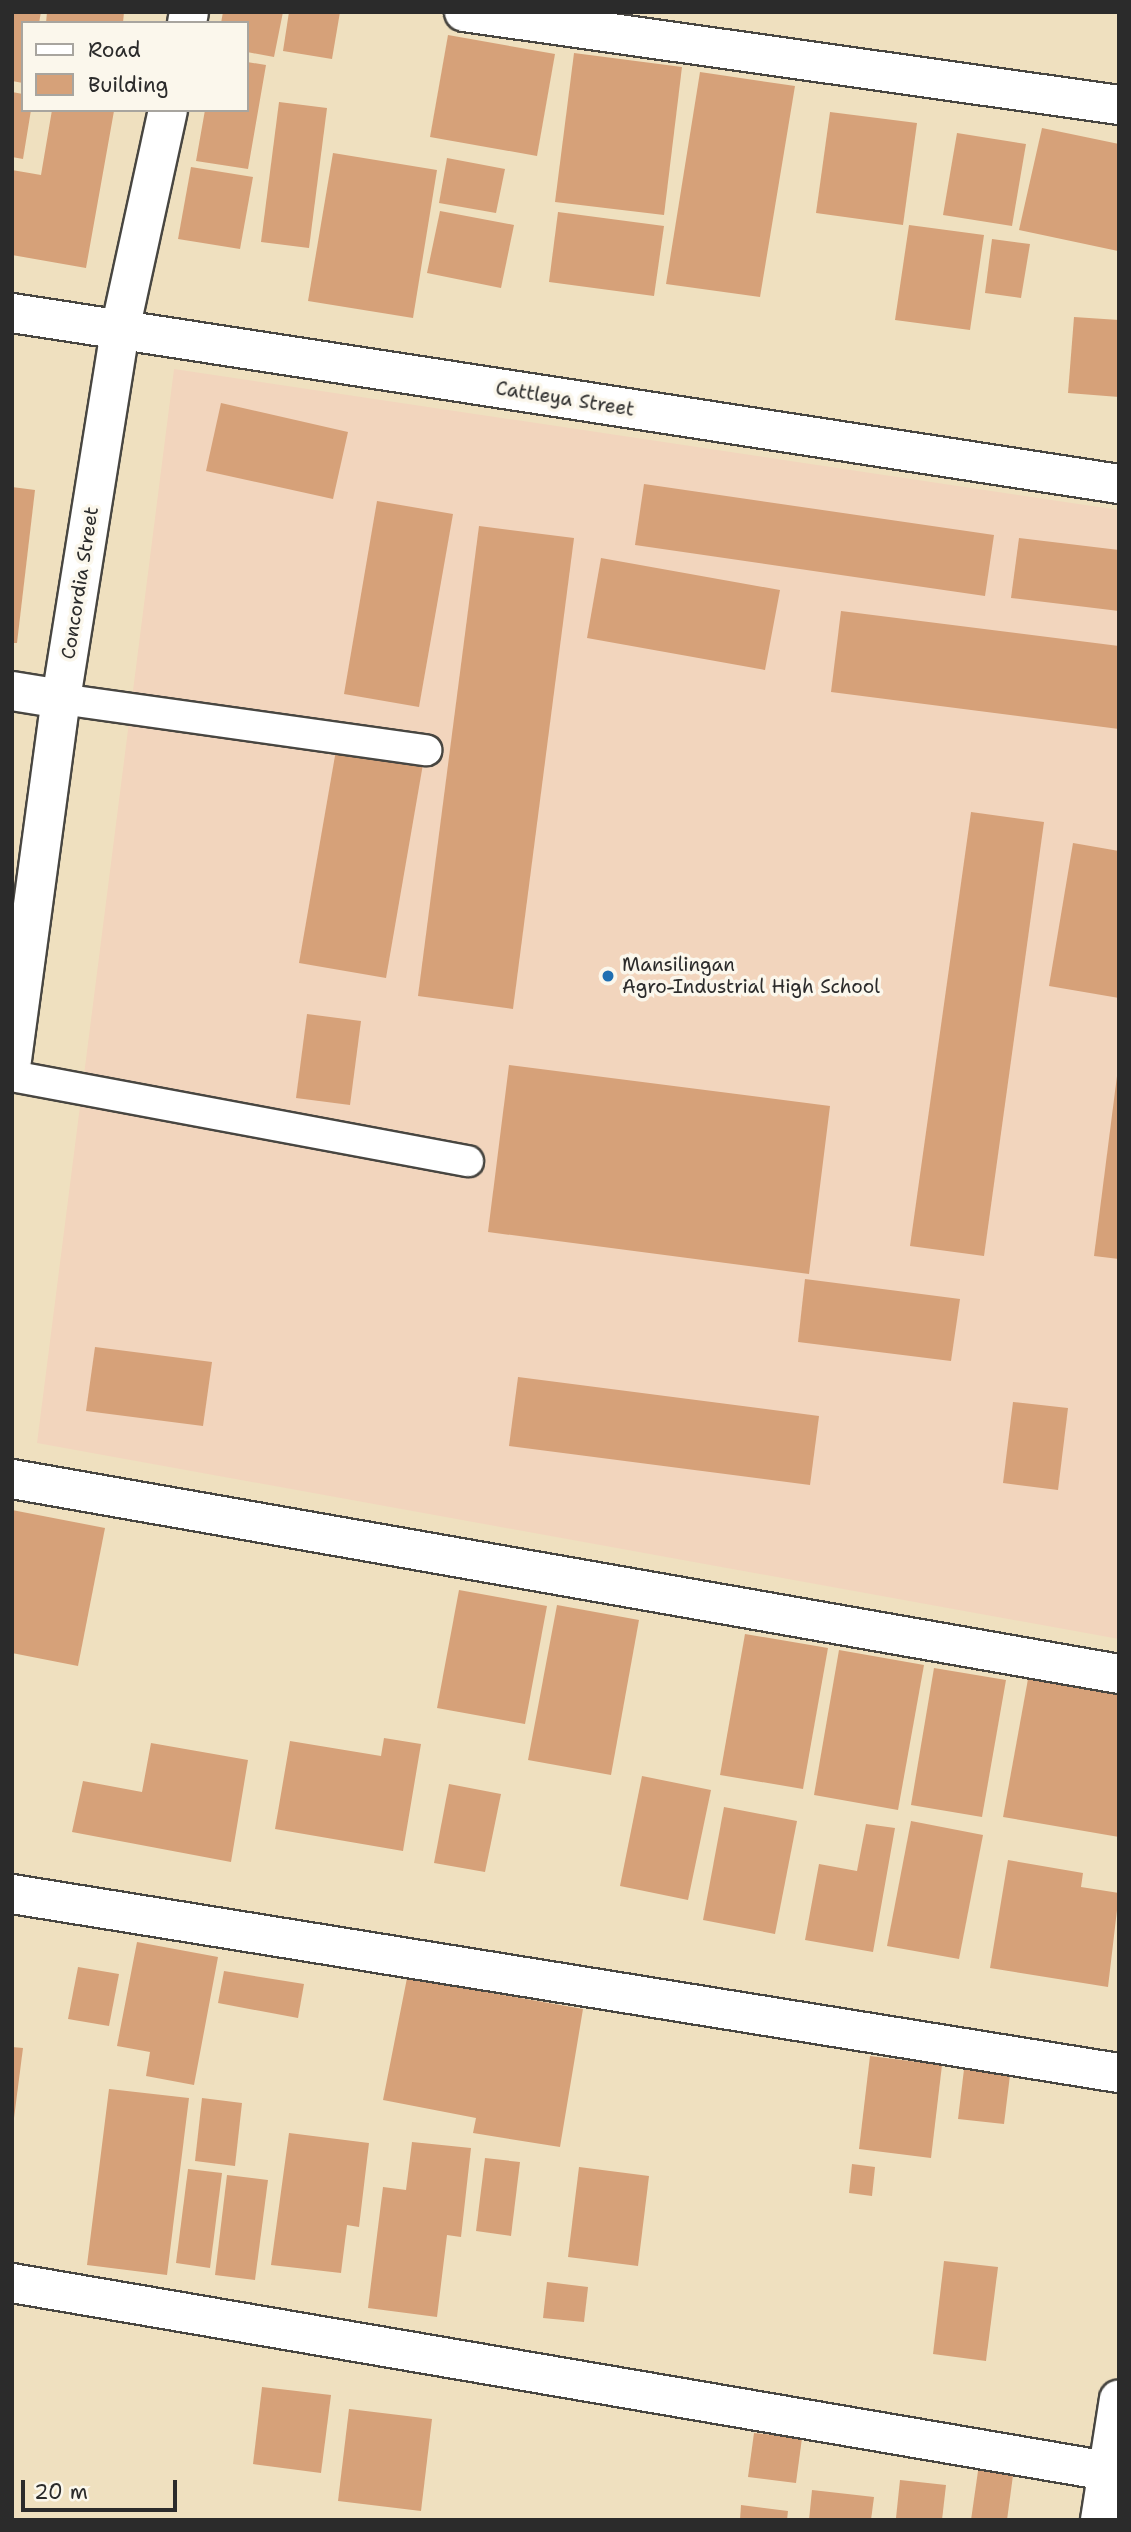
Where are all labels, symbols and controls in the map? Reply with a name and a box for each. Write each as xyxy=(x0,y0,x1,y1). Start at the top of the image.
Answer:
legend xyxy=(21,21,248,112)
text: Road xyxy=(88,36,141,64)
text: Building xyxy=(88,71,168,99)
street label: Cattleya Street xyxy=(494,377,636,421)
street label: Concordia Street xyxy=(57,505,103,661)
place label: Mansilingan Agro-Industrial High School xyxy=(622,954,880,998)
marker: Mansilingan Agro-Industrial High School xyxy=(600,968,616,984)
scale bar xyxy=(24,2466,180,2510)
text: 20 m xyxy=(34,2478,88,2506)

